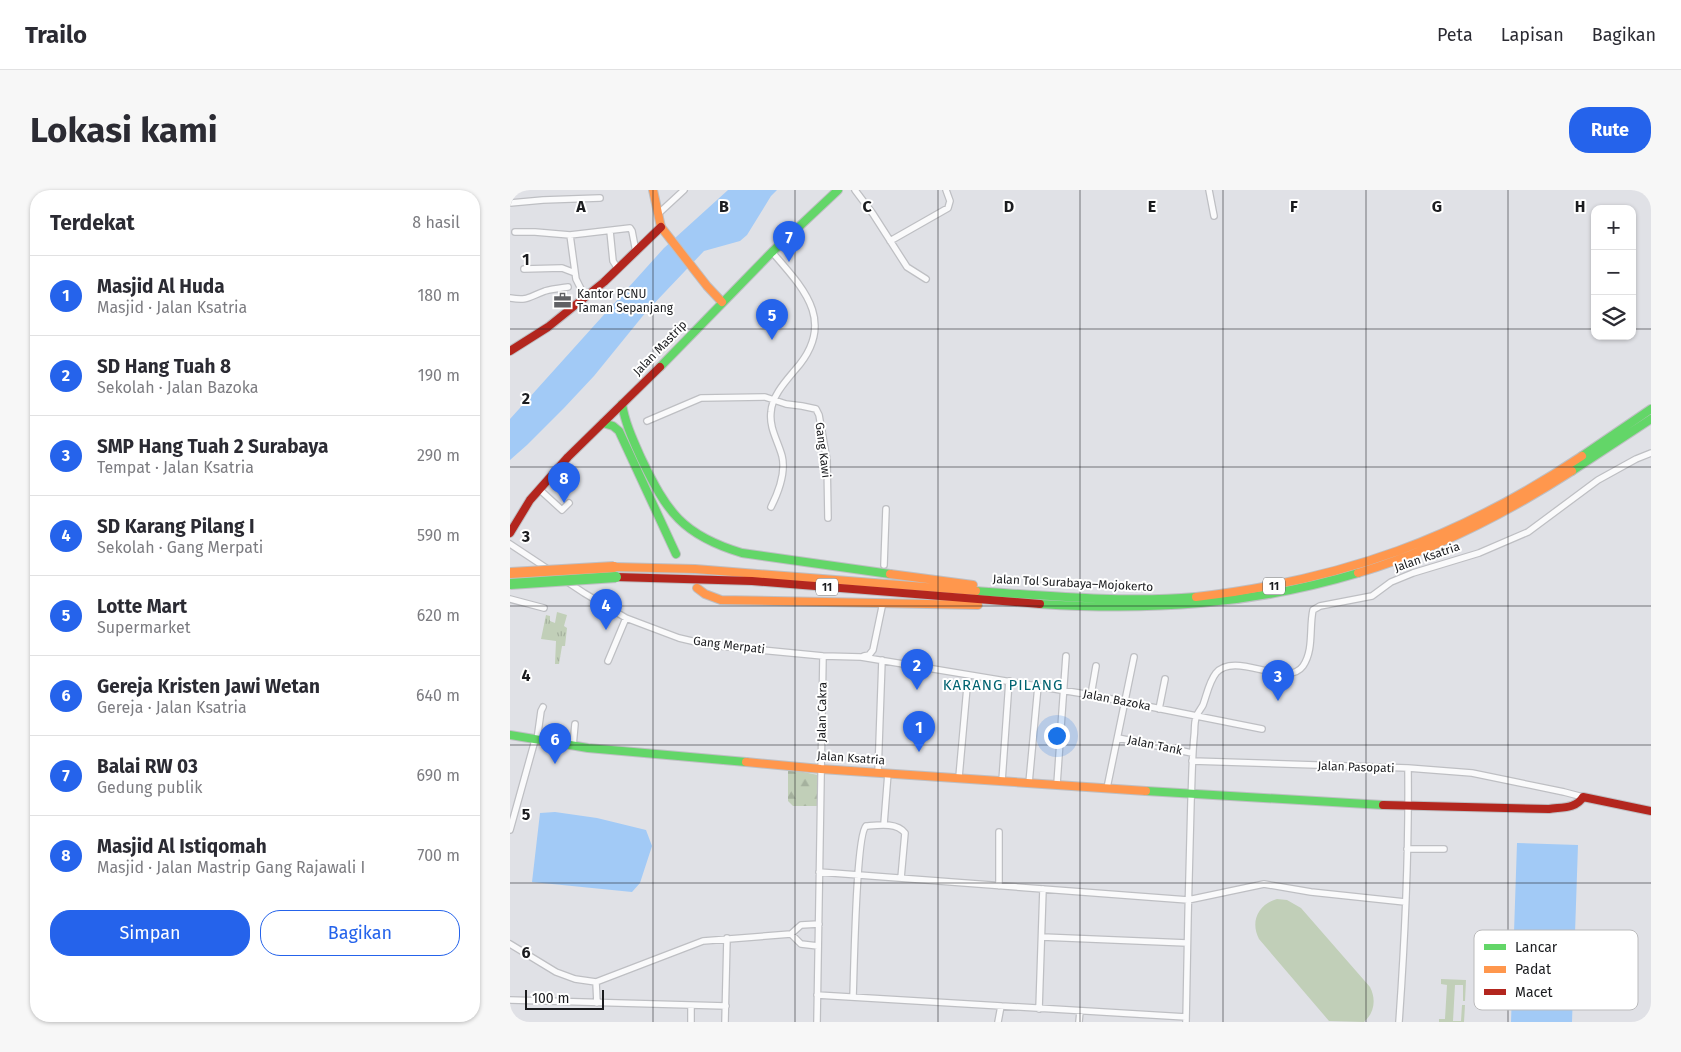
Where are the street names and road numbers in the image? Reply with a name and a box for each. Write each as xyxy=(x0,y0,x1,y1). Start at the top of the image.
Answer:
street label: Jalan Mastrip xyxy=(630,318,690,378)
street label: Gang Kawi xyxy=(813,421,833,479)
street label: Jalan Ksatria xyxy=(1392,539,1462,575)
street label: Jalan Tol Surabaya–Mojokerto xyxy=(992,572,1154,594)
road number: 11 xyxy=(816,578,838,596)
road number: 11 xyxy=(1263,578,1285,594)
street label: Gang Merpati xyxy=(692,634,766,656)
street label: Jalan Cakra xyxy=(814,682,830,742)
street label: Jalan Bazoka xyxy=(1082,687,1152,713)
street label: Jalan Tank xyxy=(1126,732,1184,758)
street label: Jalan Ksatria xyxy=(816,749,886,767)
street label: Jalan Pasopati xyxy=(1317,759,1395,775)

